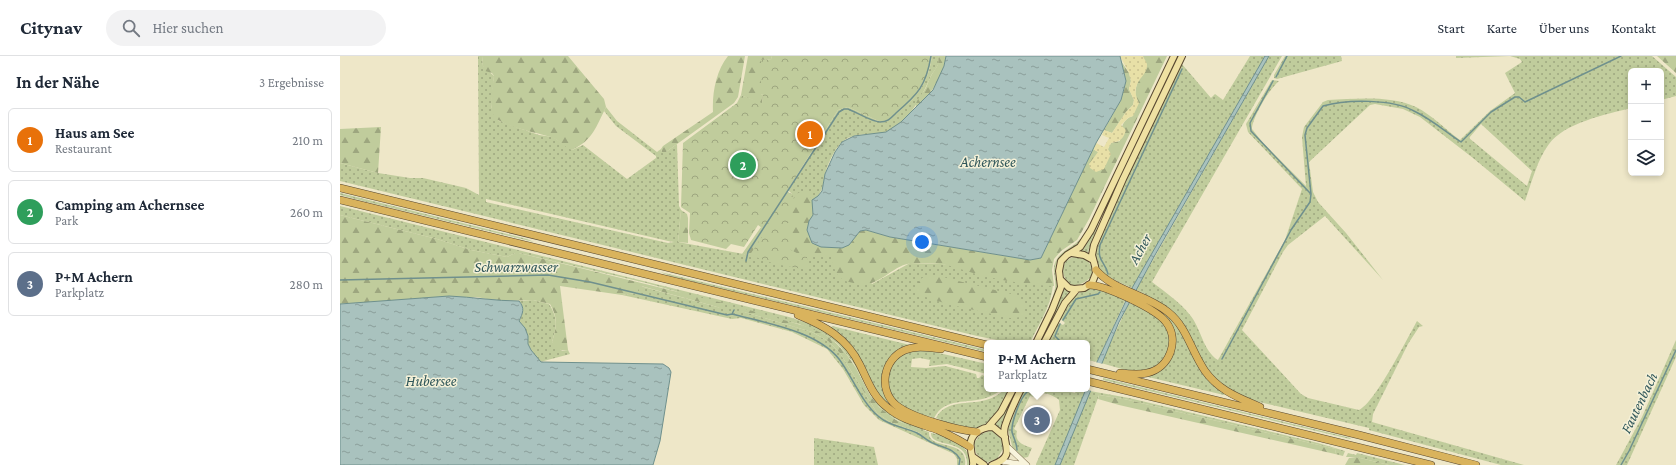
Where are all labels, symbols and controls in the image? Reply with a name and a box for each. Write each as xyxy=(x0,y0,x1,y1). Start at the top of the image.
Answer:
search box xyxy=(106,10,386,46)
text: Citynav xyxy=(20,17,82,38)
icon: search xyxy=(120,17,142,39)
text: Hier suchen xyxy=(152,20,224,36)
text: Start xyxy=(1438,20,1465,36)
text: Karte xyxy=(1487,20,1517,36)
text: Über uns xyxy=(1539,20,1589,36)
text: Kontakt xyxy=(1611,20,1656,36)
map controls xyxy=(1628,68,1664,176)
button: + xyxy=(1628,68,1664,104)
text: In der Nähe xyxy=(16,73,99,92)
text: 3 Ergebnisse xyxy=(259,75,324,90)
button: − xyxy=(1628,104,1664,140)
pin: 1 xyxy=(797,119,823,149)
text: Haus am See xyxy=(55,125,134,141)
text: 1 xyxy=(28,133,32,148)
text: 210 m xyxy=(292,133,323,148)
button: layers xyxy=(1628,140,1664,176)
text: Restaurant xyxy=(55,141,112,156)
pin: 2 xyxy=(730,150,756,180)
water label: Achernsee xyxy=(959,154,1016,170)
text: Camping am Achernsee xyxy=(55,197,204,213)
text: 2 xyxy=(27,205,33,220)
text: 260 m xyxy=(290,205,323,220)
text: Park xyxy=(55,213,78,228)
water label: Acher xyxy=(1125,231,1155,268)
your location xyxy=(912,232,932,252)
water label: Schwarzwasser xyxy=(474,259,559,275)
text: P+M Achern xyxy=(55,269,133,285)
text: 3 xyxy=(27,277,33,292)
text: 280 m xyxy=(290,277,323,292)
text: Parkplatz xyxy=(55,285,104,300)
popup xyxy=(984,340,1090,392)
text: P+M Achern xyxy=(998,351,1076,367)
text: Parkplatz xyxy=(998,367,1047,382)
water label: Fautenbach xyxy=(1617,370,1661,436)
water label: Hubersee xyxy=(406,373,457,389)
pin: 3 xyxy=(1024,405,1050,435)

